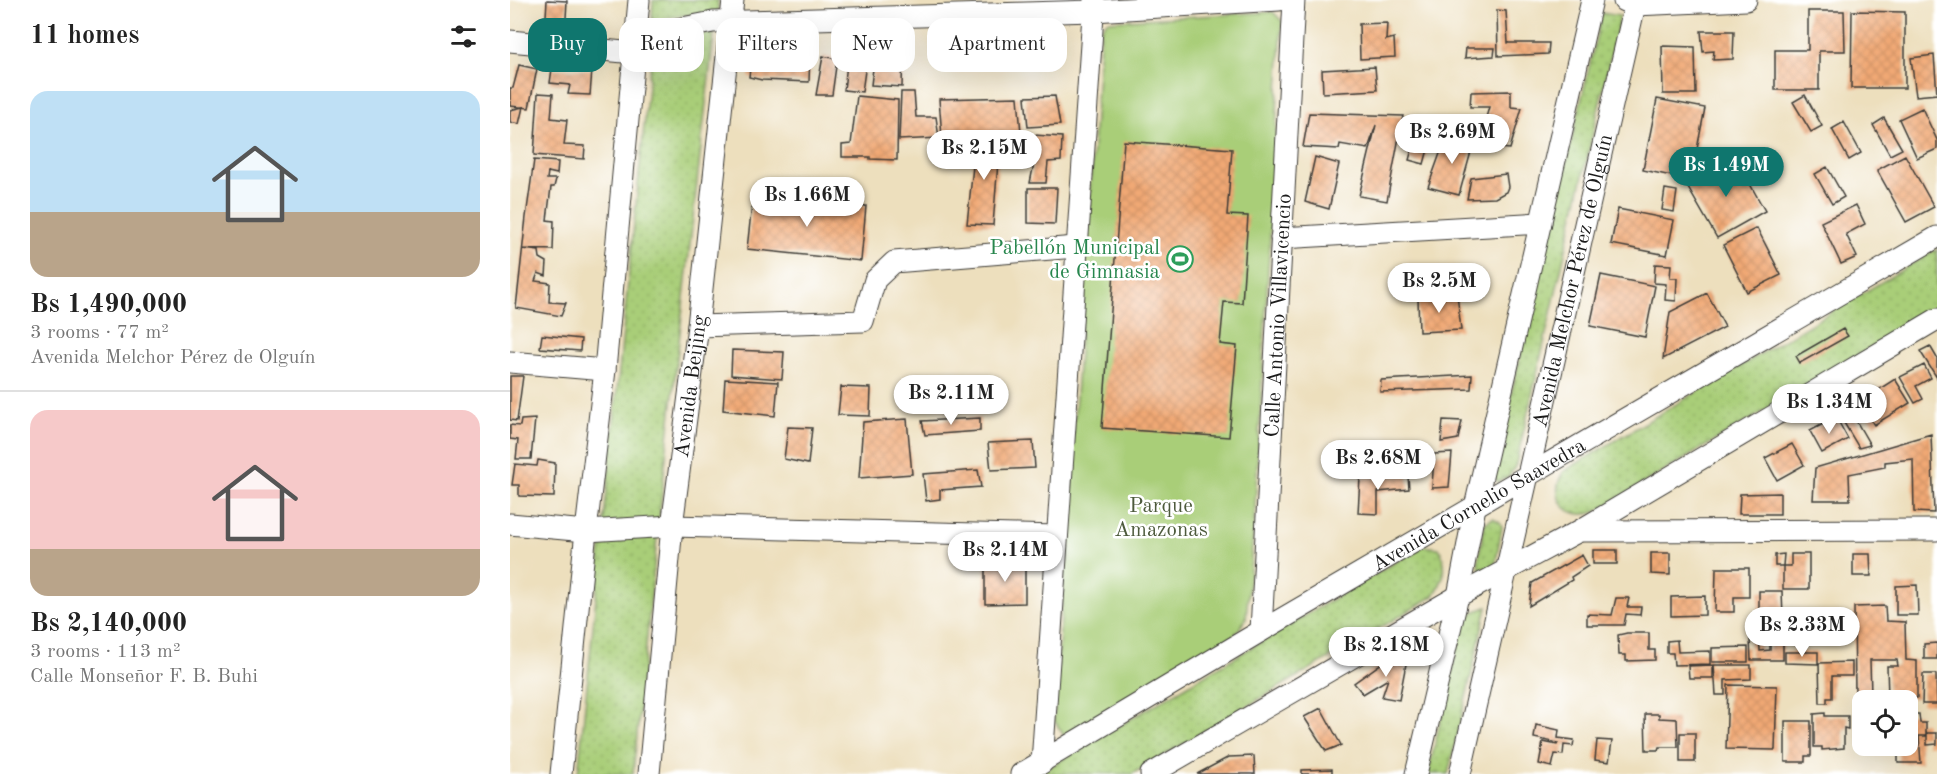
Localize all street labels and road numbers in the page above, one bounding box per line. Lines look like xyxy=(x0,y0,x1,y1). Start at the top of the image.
street label: Avenida Melchor Pérez de Olguín xyxy=(1530,132,1617,430)
street label: Calle Antonio Villavicencio xyxy=(1262,193,1296,438)
street label: Avenida Beijing xyxy=(672,313,711,459)
street label: Avenida Cornelio Saavedra xyxy=(1369,435,1590,576)

